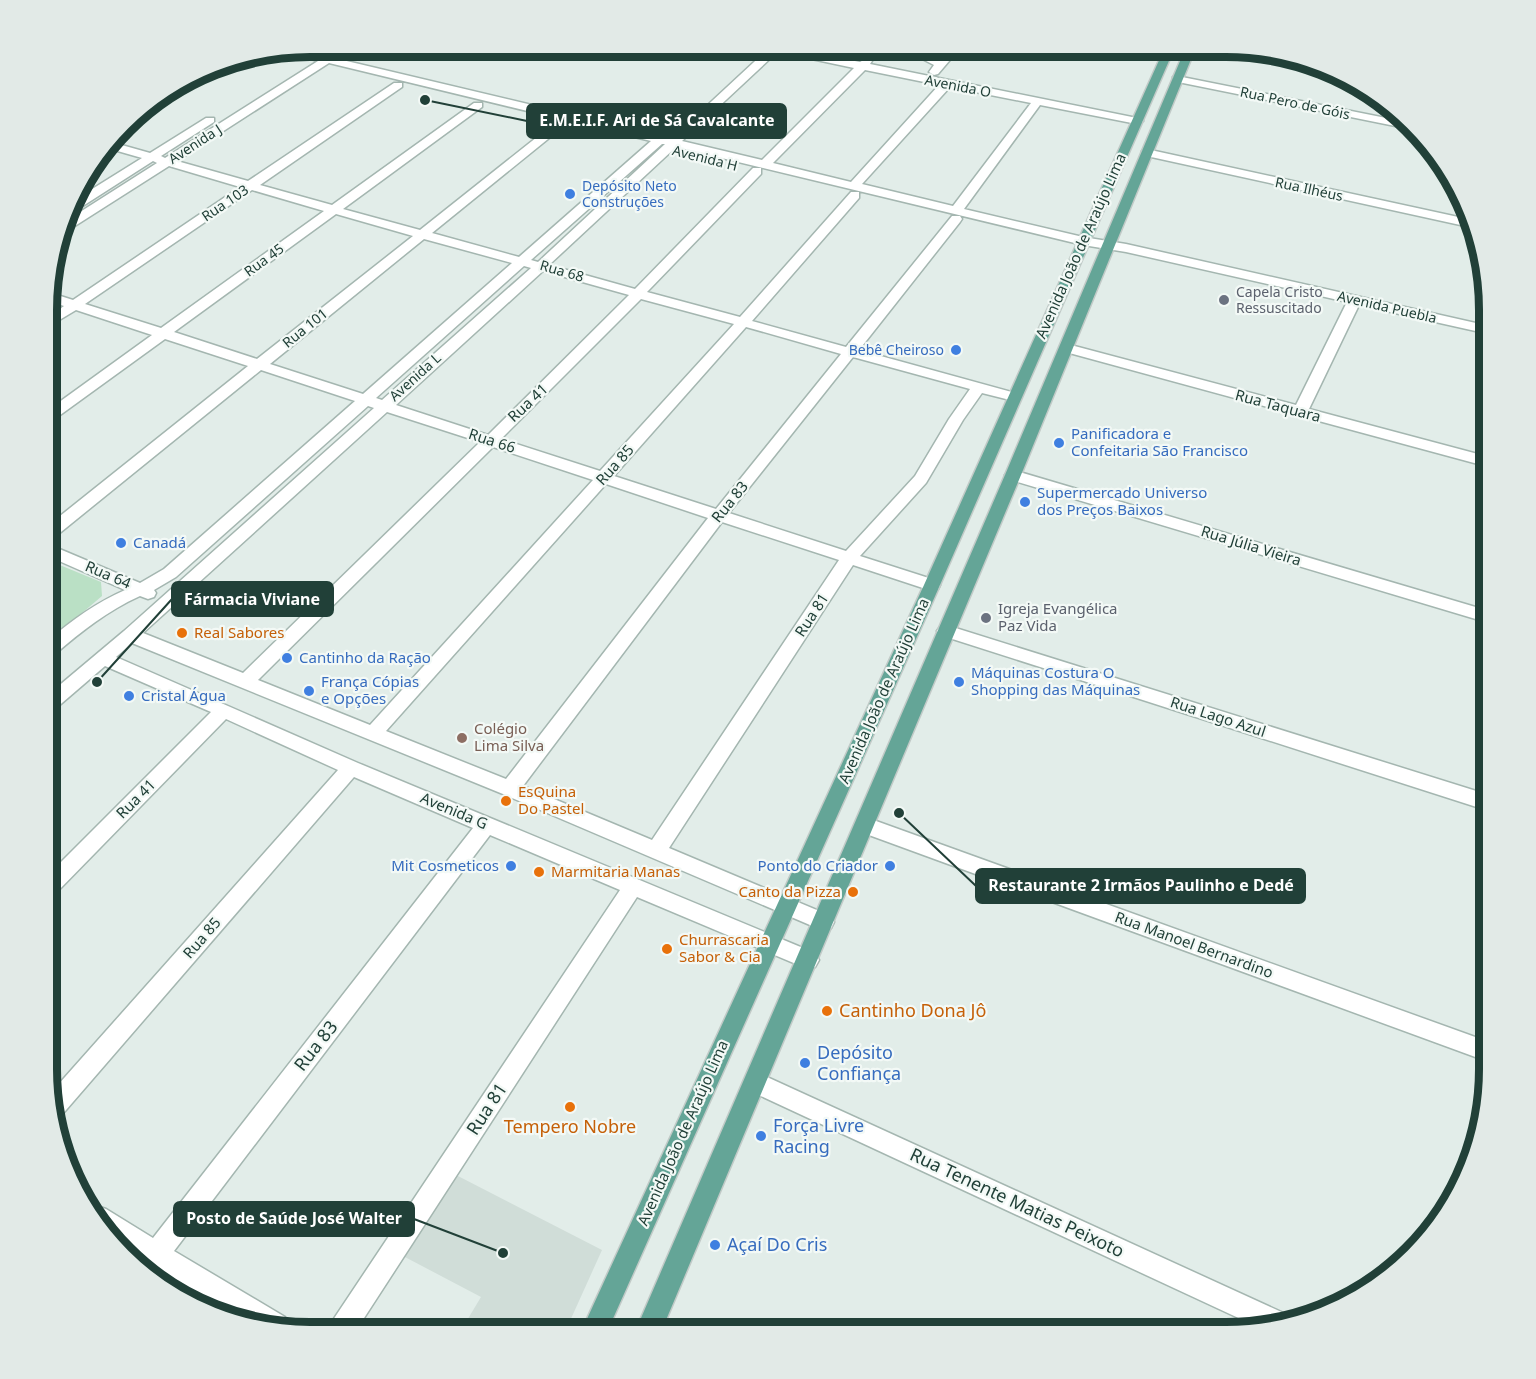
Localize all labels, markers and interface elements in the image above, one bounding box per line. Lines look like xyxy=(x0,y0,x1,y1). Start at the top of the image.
street label: Avenida O xyxy=(923,70,993,101)
street label: Rua Pero de Góis xyxy=(1238,82,1352,124)
callout: E.M.E.I.F. Ari de Sá Cavalcante xyxy=(527,104,786,138)
text: E.M.E.I.F. Ari de Sá Cavalcante xyxy=(539,109,775,131)
street label: Avenida J xyxy=(164,119,225,168)
street label: Avenida H xyxy=(670,140,740,175)
street label: Avenida João de Araújo Lima xyxy=(1030,150,1130,341)
street label: Rua Ilhéus xyxy=(1273,172,1345,205)
place label: Depósito Neto Construções xyxy=(582,176,677,211)
street label: Rua 103 xyxy=(197,180,252,225)
marker: Depósito Neto Construções xyxy=(563,187,577,201)
street label: Rua 45 xyxy=(240,239,287,280)
street label: Rua 68 xyxy=(538,255,586,286)
place label: Capela Cristo Ressuscitado xyxy=(1236,282,1323,317)
street label: Avenida Puebla xyxy=(1336,286,1439,327)
marker: Capela Cristo Ressuscitado xyxy=(1217,293,1231,307)
street label: Rua 101 xyxy=(278,304,331,352)
place label: Bebê Cheiroso xyxy=(849,340,944,359)
marker: Bebê Cheiroso xyxy=(949,343,963,357)
street label: Avenida L xyxy=(385,348,445,405)
street label: Rua 41 xyxy=(503,379,552,426)
street label: Rua Taquara xyxy=(1233,384,1323,426)
street label: Rua 66 xyxy=(466,423,518,457)
place label: Panificadora e Confeitaria São Francisco xyxy=(1071,423,1248,460)
marker: Panificadora e Confeitaria São Francisco xyxy=(1052,436,1066,450)
street label: Rua 85 xyxy=(591,440,638,489)
street label: Rua 83 xyxy=(706,476,752,526)
place label: Supermercado Universo dos Preços Baixos xyxy=(1037,482,1207,519)
marker: Supermercado Universo dos Preços Baixos xyxy=(1018,495,1032,509)
street label: Rua Júlia Vieira xyxy=(1199,520,1304,570)
place label: Canadá xyxy=(133,532,186,552)
marker: Canadá xyxy=(114,536,128,550)
street label: Rua 64 xyxy=(82,555,135,593)
callout: Fármacia Viviane xyxy=(172,582,333,616)
text: Fármacia Viviane xyxy=(184,588,320,610)
street label: Rua 81 xyxy=(790,589,833,640)
street label: Avenida João de Araújo Lima xyxy=(833,595,933,786)
place label: Igreja Evangélica Paz Vida xyxy=(998,598,1118,635)
marker: Igreja Evangélica Paz Vida xyxy=(979,611,993,625)
place label: Real Sabores xyxy=(194,622,284,642)
marker: Real Sabores xyxy=(175,626,189,640)
place label: Cantinho da Ração xyxy=(299,647,431,667)
marker: Cantinho da Ração xyxy=(280,651,294,665)
place label: Máquinas Costura O Shopping das Máquinas xyxy=(971,662,1140,699)
place label: França Cópias e Opções xyxy=(321,671,419,708)
marker: Máquinas Costura O Shopping das Máquinas xyxy=(952,675,966,689)
marker: França Cópias e Opções xyxy=(302,684,316,698)
place label: Cristal Água xyxy=(141,685,226,705)
marker: Cristal Água xyxy=(122,689,136,703)
street label: Rua Lago Azul xyxy=(1168,691,1269,741)
place label: Colégio Lima Silva xyxy=(474,718,544,755)
marker: Colégio Lima Silva xyxy=(455,731,469,745)
street label: Rua 41 xyxy=(111,774,159,822)
place label: EsQuina Do Pastel xyxy=(518,781,584,818)
street label: Avenida G xyxy=(418,787,491,833)
marker: EsQuina Do Pastel xyxy=(499,794,513,808)
place label: Mit Cosmeticos xyxy=(391,855,499,875)
place label: Ponto do Criador xyxy=(758,855,878,875)
marker: Mit Cosmeticos xyxy=(504,859,518,873)
marker: Ponto do Criador xyxy=(883,859,897,873)
place label: Marmitaria Manas xyxy=(551,861,680,881)
marker: Marmitaria Manas xyxy=(532,865,546,879)
callout: Restaurante 2 Irmãos Paulinho e Dedé xyxy=(976,869,1305,903)
text: Restaurante 2 Irmãos Paulinho e Dedé xyxy=(988,874,1294,896)
place label: Canto da Pizza xyxy=(738,881,841,901)
marker: Canto da Pizza xyxy=(846,885,860,899)
street label: Rua Manoel Bernardino xyxy=(1112,906,1276,982)
street label: Rua 85 xyxy=(178,913,225,962)
place label: Churrascaria Sabor & Cia xyxy=(679,929,769,966)
marker: Churrascaria Sabor & Cia xyxy=(660,942,674,956)
place label: Cantinho Dona Jô xyxy=(839,998,986,1022)
marker: Cantinho Dona Jô xyxy=(820,1004,834,1018)
street label: Rua 83 xyxy=(288,1015,342,1076)
street label: Avenida João de Araújo Lima xyxy=(632,1037,732,1228)
place label: Depósito Confiança xyxy=(817,1040,901,1085)
marker: Depósito Confiança xyxy=(798,1056,812,1070)
street label: Rua 81 xyxy=(460,1078,512,1139)
marker: Tempero Nobre xyxy=(563,1100,577,1114)
place label: Força Livre Racing xyxy=(773,1113,864,1158)
place label: Tempero Nobre xyxy=(504,1114,636,1138)
marker: Força Livre Racing xyxy=(754,1129,768,1143)
street label: Rua Tenente Matias Peixoto xyxy=(906,1142,1128,1262)
callout: Posto de Saúde José Walter xyxy=(174,1202,414,1236)
text: Posto de Saúde José Walter xyxy=(186,1207,402,1229)
place label: Açaí Do Cris xyxy=(727,1232,827,1256)
marker: Açaí Do Cris xyxy=(708,1238,722,1252)

